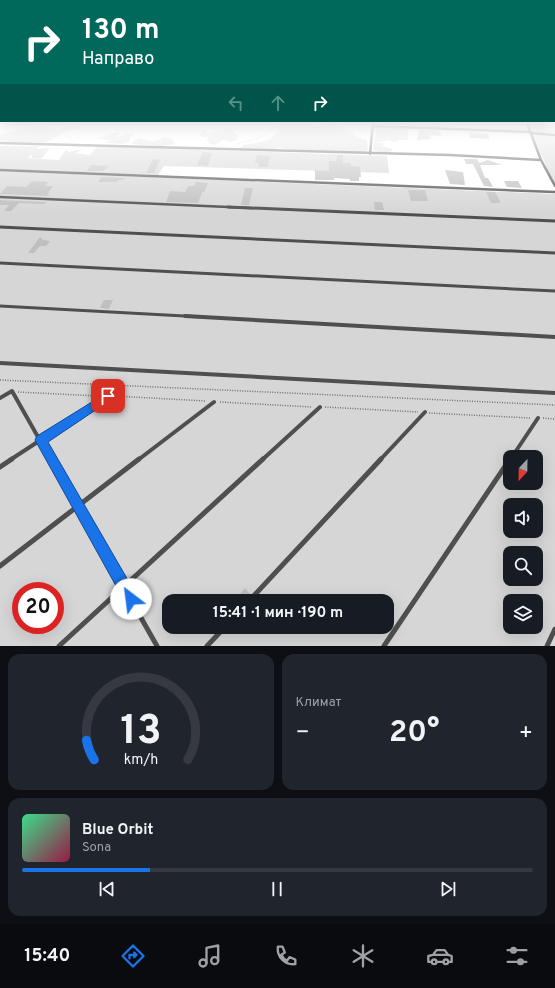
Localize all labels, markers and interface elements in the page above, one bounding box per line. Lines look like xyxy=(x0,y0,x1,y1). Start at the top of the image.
text: 130 m xyxy=(82,13,160,49)
icon: right xyxy=(16,16,68,68)
text: Направо xyxy=(82,48,154,71)
icon: left xyxy=(225,92,247,114)
icon: ahead xyxy=(267,92,289,114)
icon: right xyxy=(309,92,331,114)
pin xyxy=(91,379,125,413)
icon: arrive xyxy=(97,385,119,407)
north arrow xyxy=(503,450,543,490)
map controls xyxy=(503,450,543,634)
button: sound xyxy=(503,498,543,538)
button: search xyxy=(503,546,543,586)
position arrow xyxy=(110,578,152,620)
speed limit sign: 20 xyxy=(12,582,64,634)
button: layers xyxy=(503,594,543,634)
text: 15:41 · 1 мин · 190 m xyxy=(213,604,343,623)
text: Климат xyxy=(296,695,341,711)
text: 13 xyxy=(120,706,162,759)
text: 20° xyxy=(389,715,440,752)
text: − xyxy=(296,720,310,747)
text: + xyxy=(519,720,533,747)
text: km/h xyxy=(123,751,158,769)
text: Blue Orbit xyxy=(82,821,153,840)
text: Sona xyxy=(82,840,111,856)
icon: previous xyxy=(96,878,118,900)
icon: pause xyxy=(266,878,288,900)
icon: next xyxy=(437,878,459,900)
icon: directions xyxy=(119,942,147,970)
icon: music xyxy=(196,942,224,970)
icon: phone xyxy=(272,942,300,970)
icon: climate xyxy=(349,942,377,970)
icon: car xyxy=(426,942,454,970)
icon: filters xyxy=(503,942,531,970)
text: 15:40 xyxy=(24,945,70,968)

